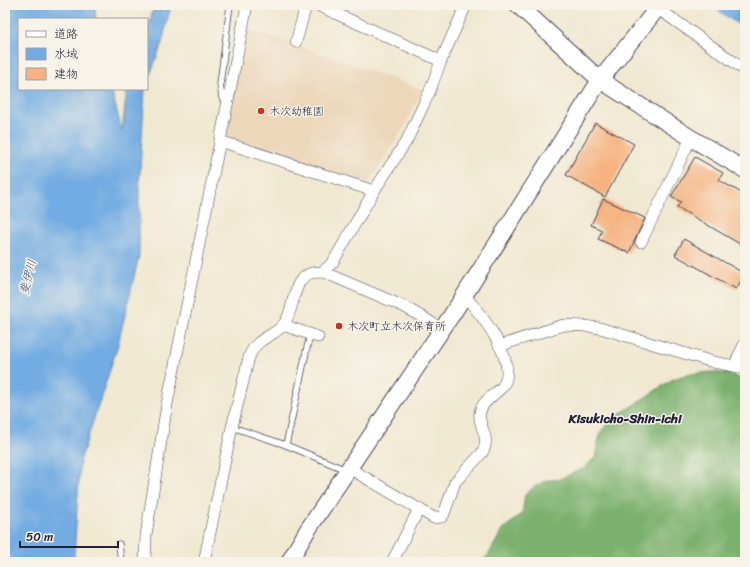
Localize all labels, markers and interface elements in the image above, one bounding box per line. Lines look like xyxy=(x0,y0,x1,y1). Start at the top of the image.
legend xyxy=(18,18,148,90)
text: 道路 xyxy=(54,23,78,45)
text: 水域 xyxy=(54,43,78,65)
text: 建物 xyxy=(54,63,78,85)
place label: 木次幼稚園 xyxy=(269,102,324,121)
marker: 木次幼稚園 xyxy=(256,106,266,116)
water label: 斐伊川 xyxy=(13,257,43,297)
place label: 木次町立木次保育所 xyxy=(347,317,446,336)
marker: 木次町立木次保育所 xyxy=(334,321,344,331)
district label: Kisukicho-Shin-ichi xyxy=(568,407,683,430)
scale bar xyxy=(20,523,118,549)
text: 50 m xyxy=(26,526,53,548)

